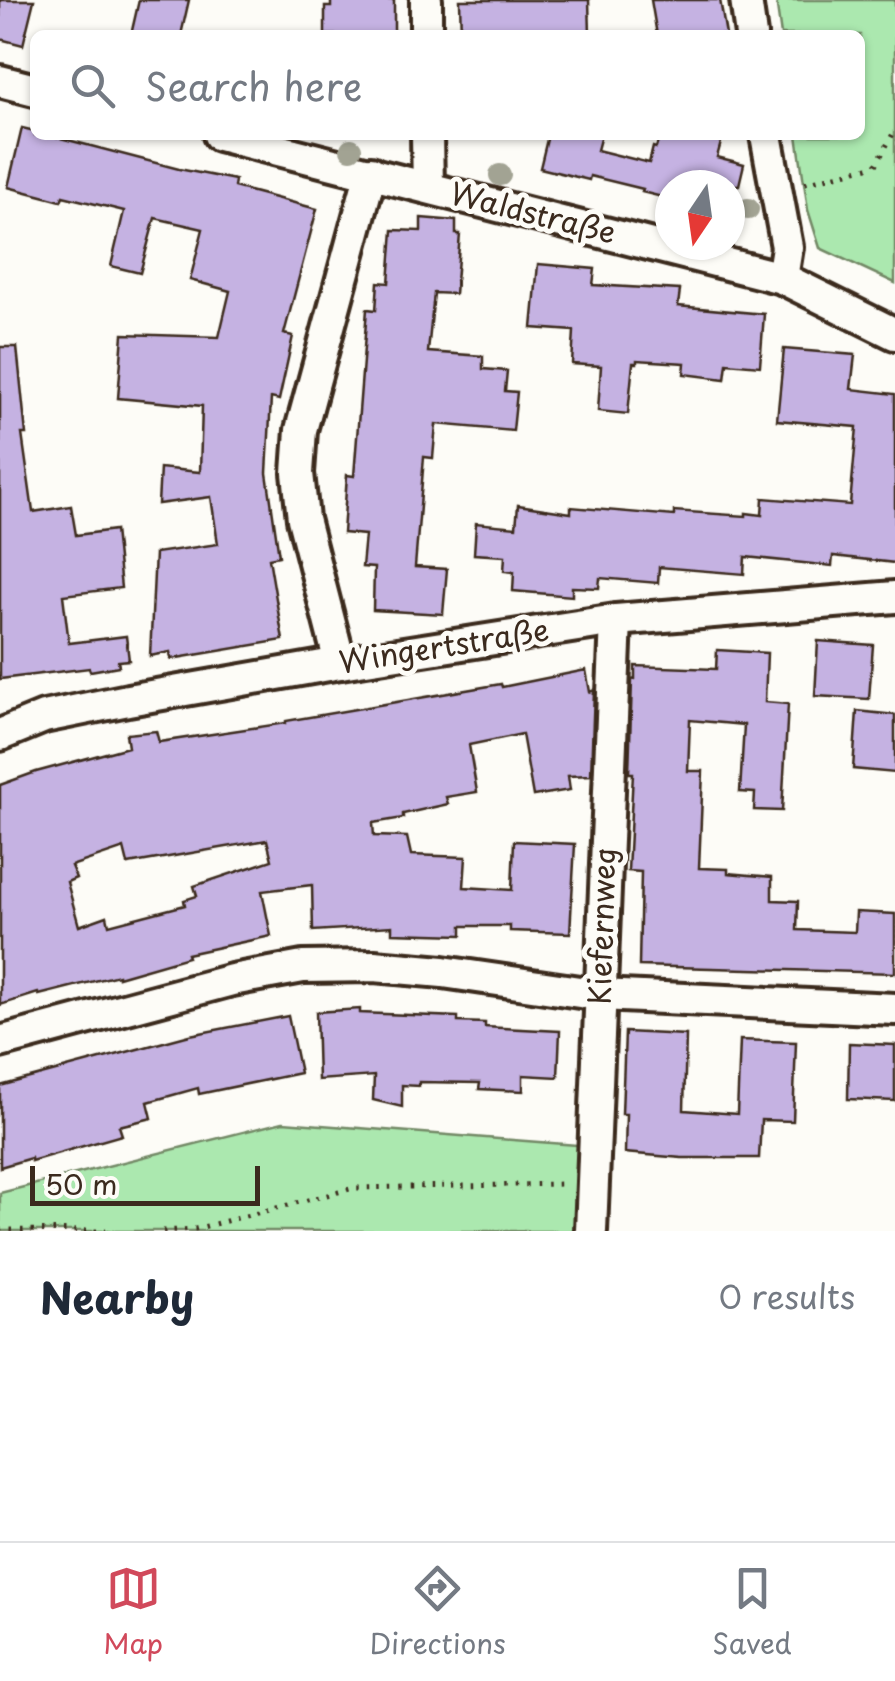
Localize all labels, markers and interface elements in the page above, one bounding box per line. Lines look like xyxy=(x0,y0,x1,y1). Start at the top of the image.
search box xyxy=(30,30,865,140)
text: Search here xyxy=(145,57,362,114)
icon: search xyxy=(65,58,120,113)
street label: Waldstraße xyxy=(446,169,621,254)
north arrow xyxy=(655,170,745,260)
street label: Wingertstraße xyxy=(336,606,552,683)
street label: Kiefernweg xyxy=(575,847,626,1005)
scale bar xyxy=(30,1161,260,1206)
text: 50 m xyxy=(45,1162,118,1205)
text: Nearby xyxy=(40,1265,194,1328)
text: 0 results xyxy=(719,1272,855,1320)
tab: Map xyxy=(103,1561,163,1664)
tab: Directions xyxy=(370,1561,506,1664)
tab: Saved xyxy=(712,1561,792,1664)

